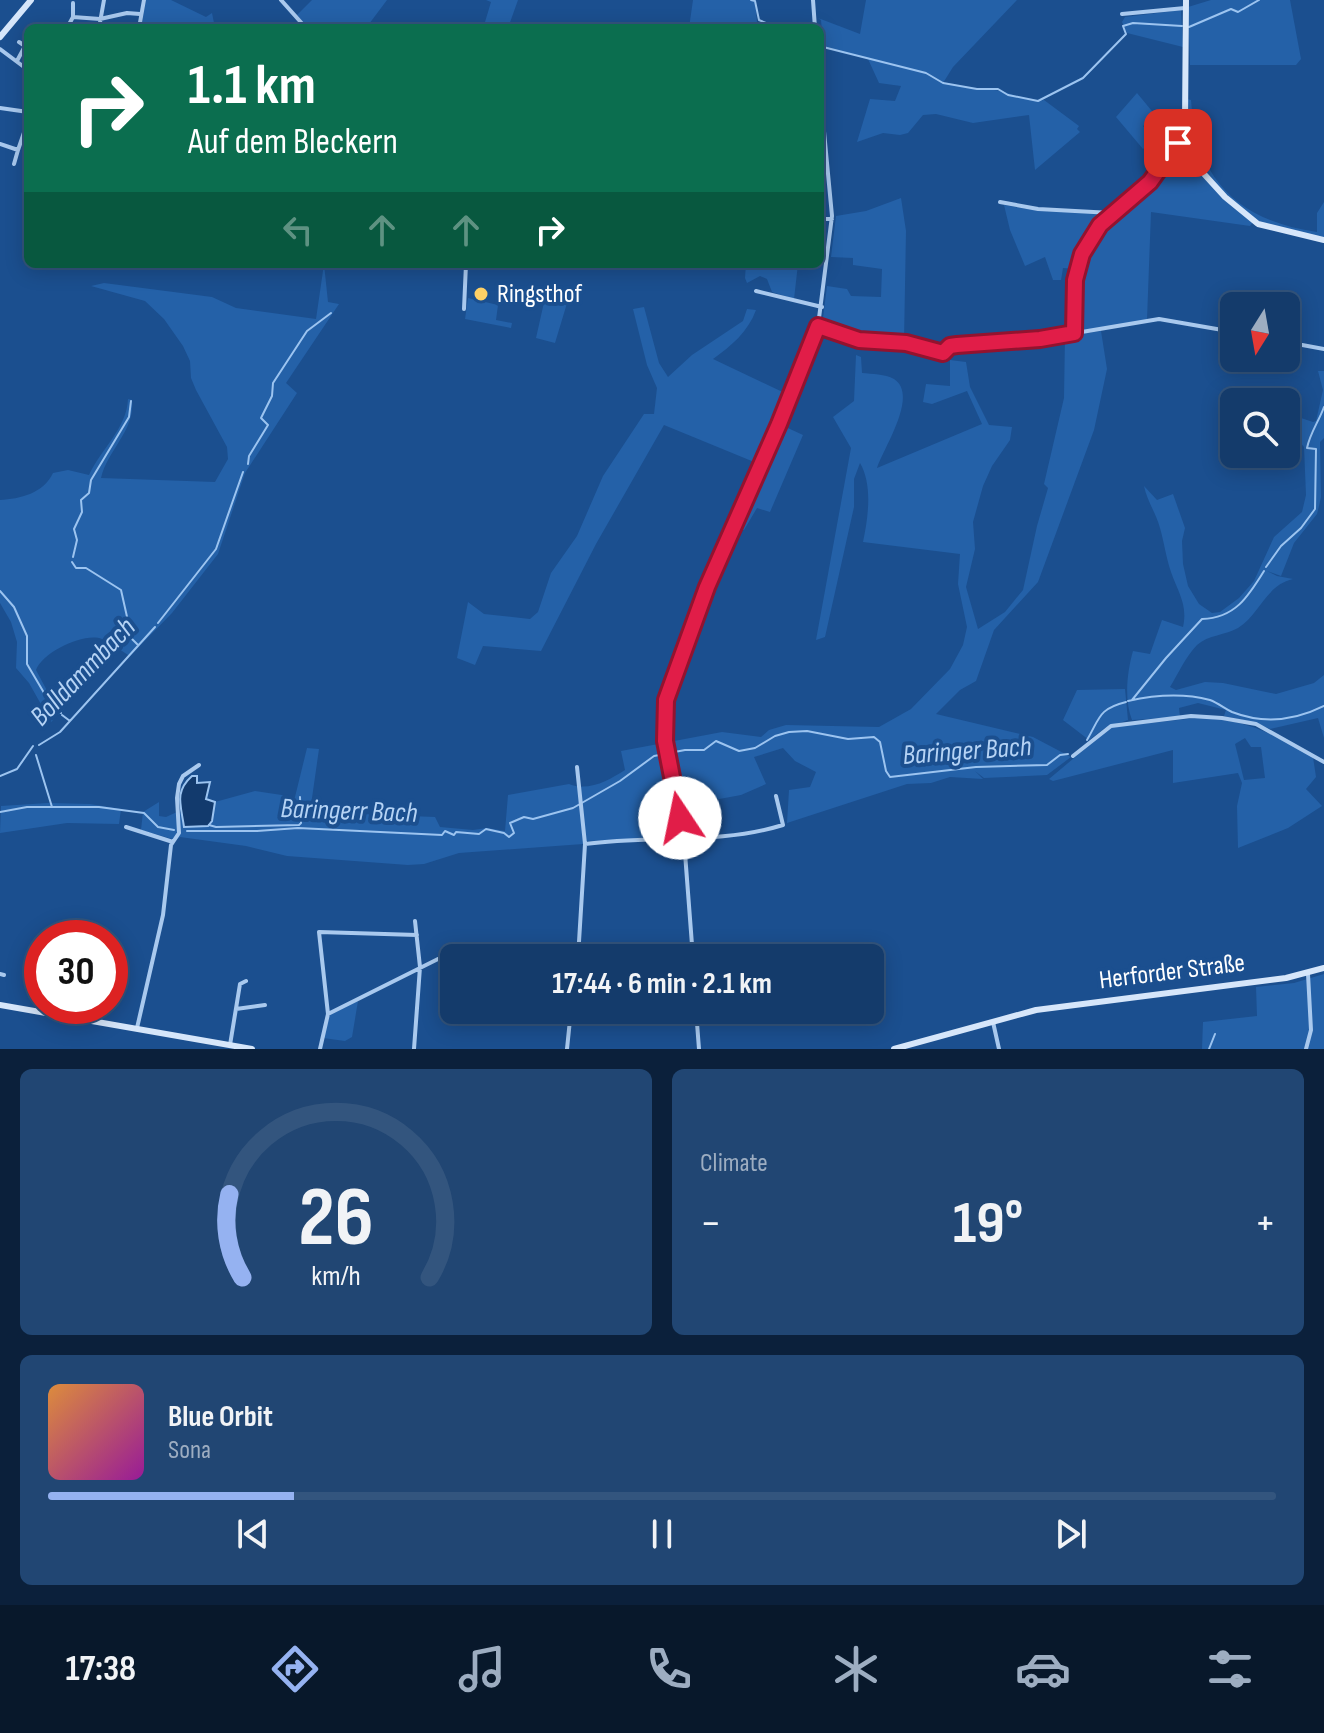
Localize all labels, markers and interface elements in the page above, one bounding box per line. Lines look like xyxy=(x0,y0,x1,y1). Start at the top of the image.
text: 1.1 km xyxy=(188,53,316,120)
icon: right xyxy=(56,56,160,160)
pin xyxy=(1144,109,1212,177)
text: Auf dem Bleckern xyxy=(188,121,398,164)
icon: arrive xyxy=(1156,121,1200,165)
icon: left xyxy=(276,208,320,252)
icon: ahead xyxy=(360,208,404,252)
icon: ahead xyxy=(444,208,488,252)
icon: right xyxy=(528,208,572,252)
place label: Ringsthof xyxy=(497,279,582,310)
marker: Ringsthof xyxy=(472,285,490,303)
north arrow xyxy=(1220,292,1300,372)
map controls xyxy=(1220,292,1300,468)
button: search xyxy=(1220,388,1300,468)
water label: Bolldammbach xyxy=(23,611,143,733)
water label: Baringer Bach xyxy=(901,730,1033,772)
position arrow xyxy=(638,776,722,860)
water label: Baringerr Bach xyxy=(280,792,418,830)
speed limit sign: 30 xyxy=(24,920,128,1024)
street label: Herforder Straße xyxy=(1097,948,1247,996)
text: 17:44 · 6 min · 2.1 km xyxy=(552,966,772,1002)
text: Climate xyxy=(700,1148,768,1179)
text: 26 xyxy=(298,1169,374,1269)
text: 19° xyxy=(953,1188,1023,1260)
text: − xyxy=(700,1197,722,1250)
text: + xyxy=(1254,1197,1276,1250)
text: km/h xyxy=(311,1259,361,1294)
text: Blue Orbit xyxy=(168,1399,273,1435)
text: Sona xyxy=(168,1435,211,1466)
icon: previous xyxy=(231,1512,275,1556)
icon: pause xyxy=(640,1512,684,1556)
icon: next xyxy=(1049,1512,1093,1556)
icon: directions xyxy=(267,1641,323,1697)
icon: music xyxy=(454,1641,510,1697)
icon: phone xyxy=(641,1641,697,1697)
icon: climate xyxy=(828,1641,884,1697)
icon: car xyxy=(1015,1641,1071,1697)
icon: filters xyxy=(1202,1641,1258,1697)
text: 17:38 xyxy=(66,1648,136,1691)

